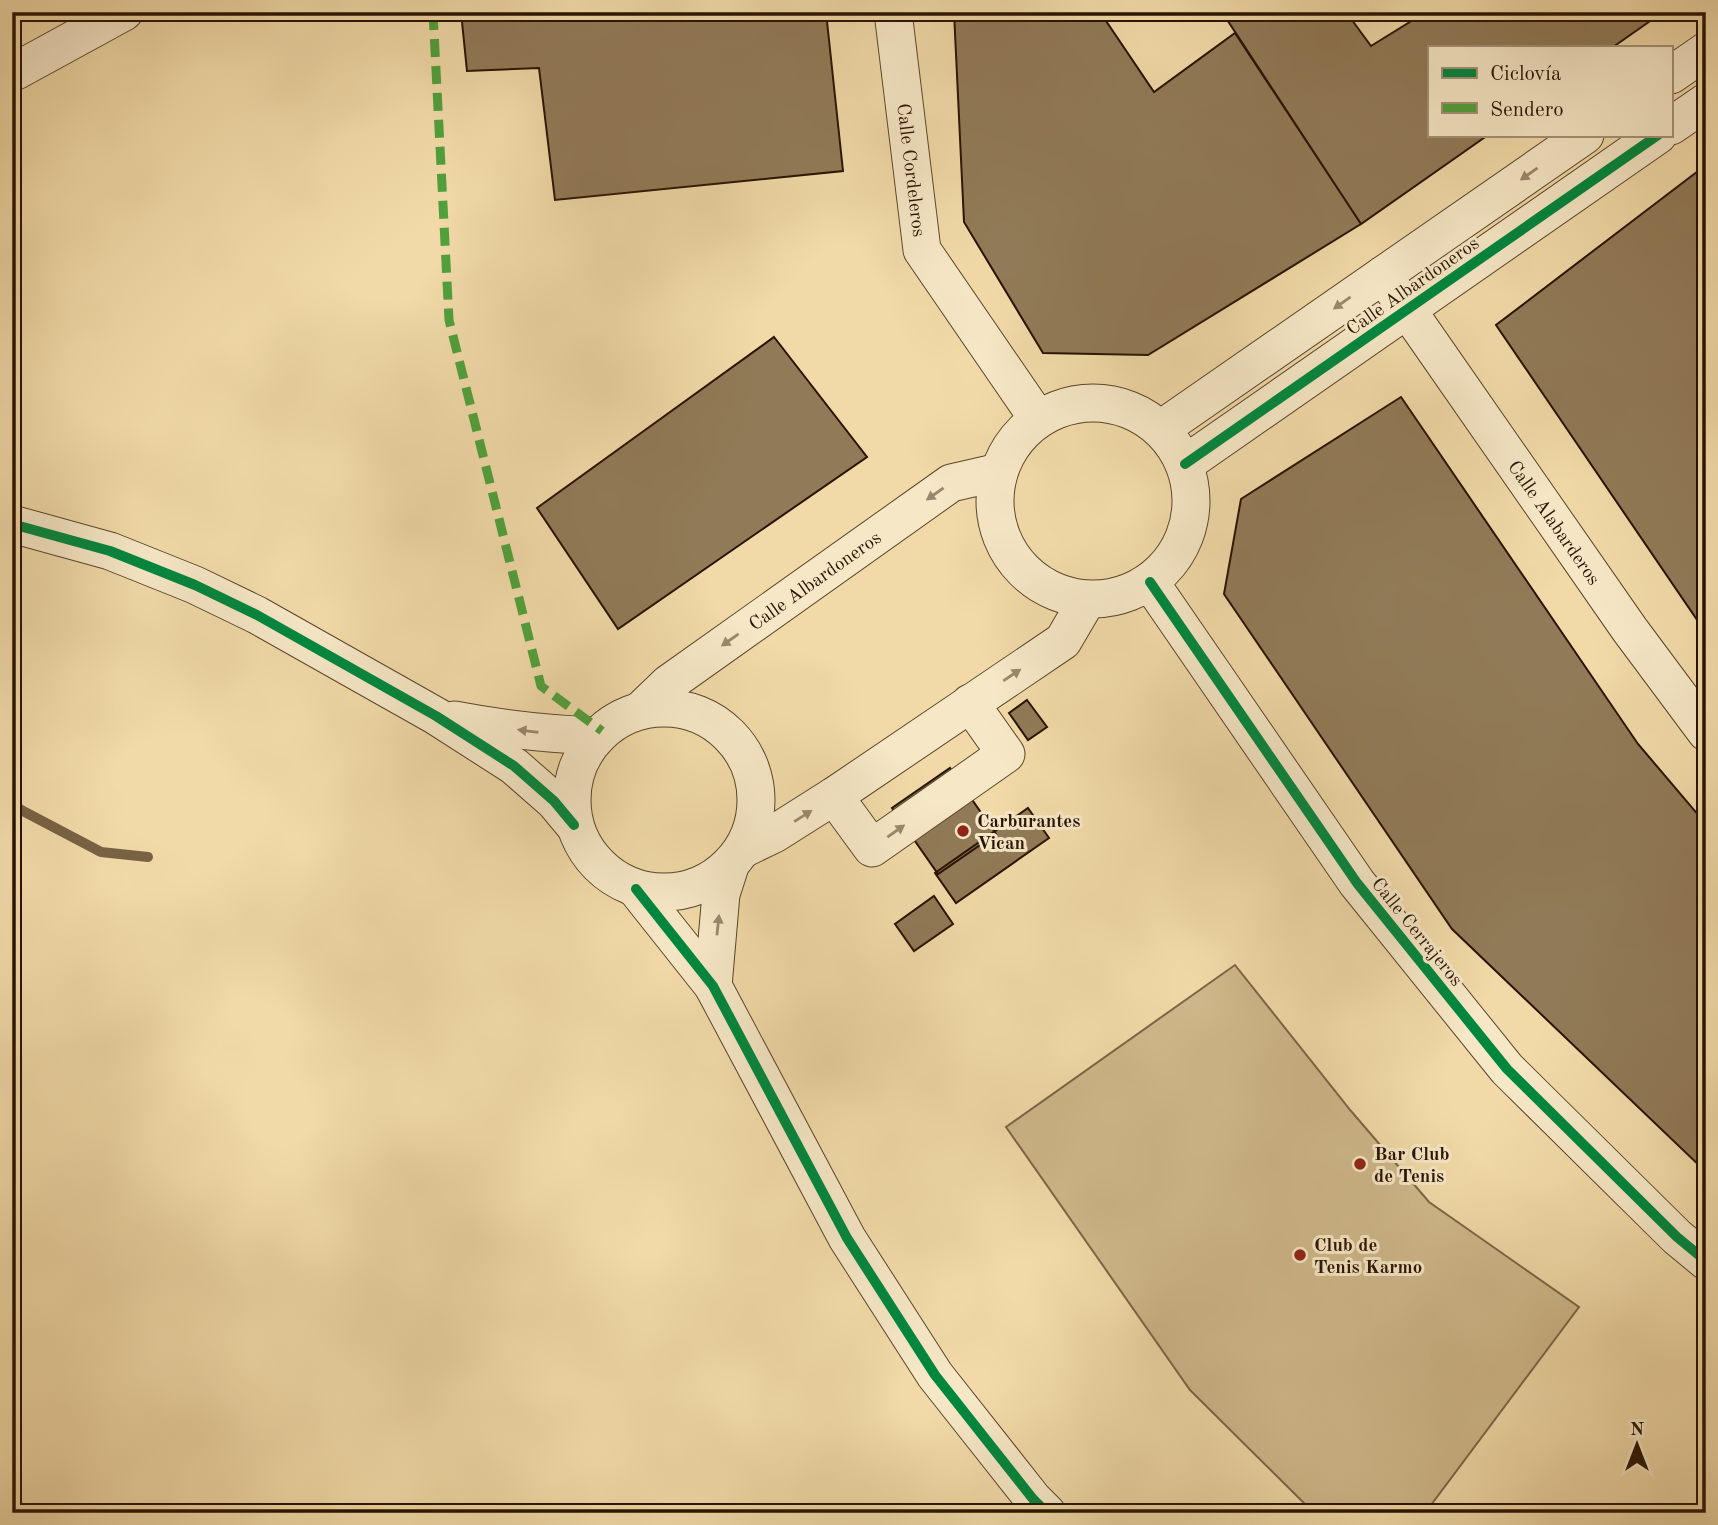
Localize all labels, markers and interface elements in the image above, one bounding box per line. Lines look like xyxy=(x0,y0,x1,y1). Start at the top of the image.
legend xyxy=(1428,46,1672,136)
text: Ciclovía xyxy=(1490,64,1561,85)
text: Sendero xyxy=(1490,100,1564,121)
street label: Calle Cordeleros xyxy=(892,102,927,238)
one-way arrow xyxy=(1520,167,1538,181)
street label: Calle Albardoneros xyxy=(1344,234,1483,340)
one-way arrow xyxy=(1333,296,1351,310)
street label: Calle Alabarderos xyxy=(1503,458,1603,589)
one-way arrow xyxy=(926,487,944,501)
street label: Calle Albardoneros xyxy=(746,529,885,635)
one-way arrow xyxy=(721,633,739,647)
one-way arrow xyxy=(1002,669,1021,682)
one-way arrow xyxy=(517,726,539,737)
one-way arrow xyxy=(793,810,812,823)
place label: Carburantes Vican xyxy=(977,813,1080,854)
marker: Carburantes Vican xyxy=(955,823,971,839)
one-way arrow xyxy=(887,824,905,838)
street label: Calle Cerrajeros xyxy=(1367,875,1465,990)
one-way arrow xyxy=(713,914,724,936)
place label: Bar Club de Tenis xyxy=(1374,1146,1450,1187)
marker: Bar Club de Tenis xyxy=(1352,1156,1368,1172)
place label: Club de Tenis Karmo xyxy=(1314,1237,1422,1278)
marker: Club de Tenis Karmo xyxy=(1292,1247,1308,1263)
north arrow xyxy=(1602,1410,1672,1480)
text: N xyxy=(1630,1421,1645,1440)

